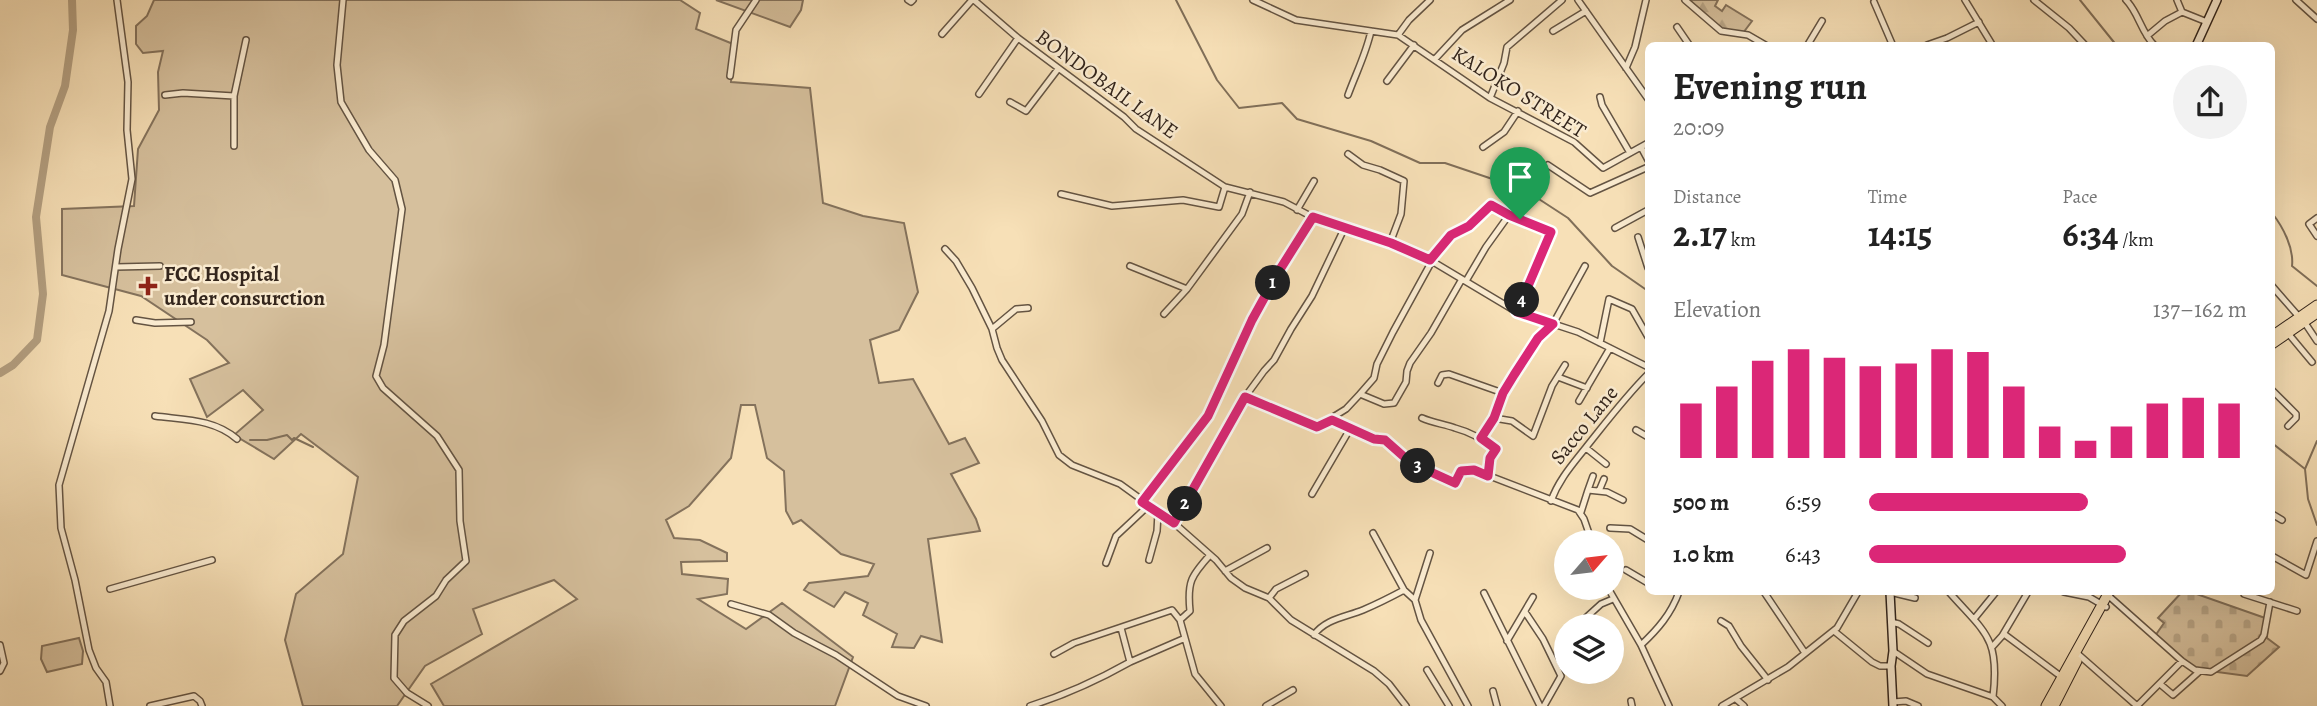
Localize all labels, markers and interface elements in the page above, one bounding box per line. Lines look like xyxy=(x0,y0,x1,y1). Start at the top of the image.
street label: BONDOBAIL LANE xyxy=(1030,23,1184,145)
street label: KALOKO STREET xyxy=(1446,39,1592,145)
text: Evening run xyxy=(1673,60,1867,112)
button: share xyxy=(2173,65,2247,139)
text: 20:09 xyxy=(1673,112,1724,143)
pin xyxy=(1490,147,1550,219)
icon: arrive xyxy=(1501,158,1539,196)
text: Distance xyxy=(1673,184,1741,210)
text: Time xyxy=(1868,184,1907,210)
text: Pace xyxy=(2062,184,2098,210)
text: 2.17 xyxy=(1673,210,1727,258)
text: 14:15 xyxy=(1868,210,1932,258)
text: 6:34 xyxy=(2062,210,2119,258)
text: km xyxy=(1727,227,1756,253)
text: /km xyxy=(2119,227,2154,253)
place label: FCC Hospital under consurction xyxy=(164,260,325,312)
pin: 1 xyxy=(1256,266,1290,300)
text: 1 xyxy=(1269,269,1276,295)
marker: FCC Hospital under consurction xyxy=(138,276,158,296)
pin: 4 xyxy=(1504,282,1540,318)
text: 4 xyxy=(1517,286,1526,312)
text: Elevation xyxy=(1673,294,1761,325)
text: 137–162 m xyxy=(2153,294,2247,325)
street label: Sacco Lane xyxy=(1544,380,1624,470)
pin: 3 xyxy=(1400,448,1436,484)
text: 3 xyxy=(1413,452,1422,478)
pin: 2 xyxy=(1168,486,1202,522)
text: 500 m xyxy=(1673,487,1729,518)
text: 6:59 xyxy=(1785,487,1821,518)
text: 2 xyxy=(1180,490,1189,516)
north arrow xyxy=(1554,530,1624,600)
map controls xyxy=(1554,530,1624,684)
text: 1.0 km xyxy=(1673,539,1734,570)
text: 6:43 xyxy=(1785,539,1821,570)
button: layers xyxy=(1554,614,1624,684)

